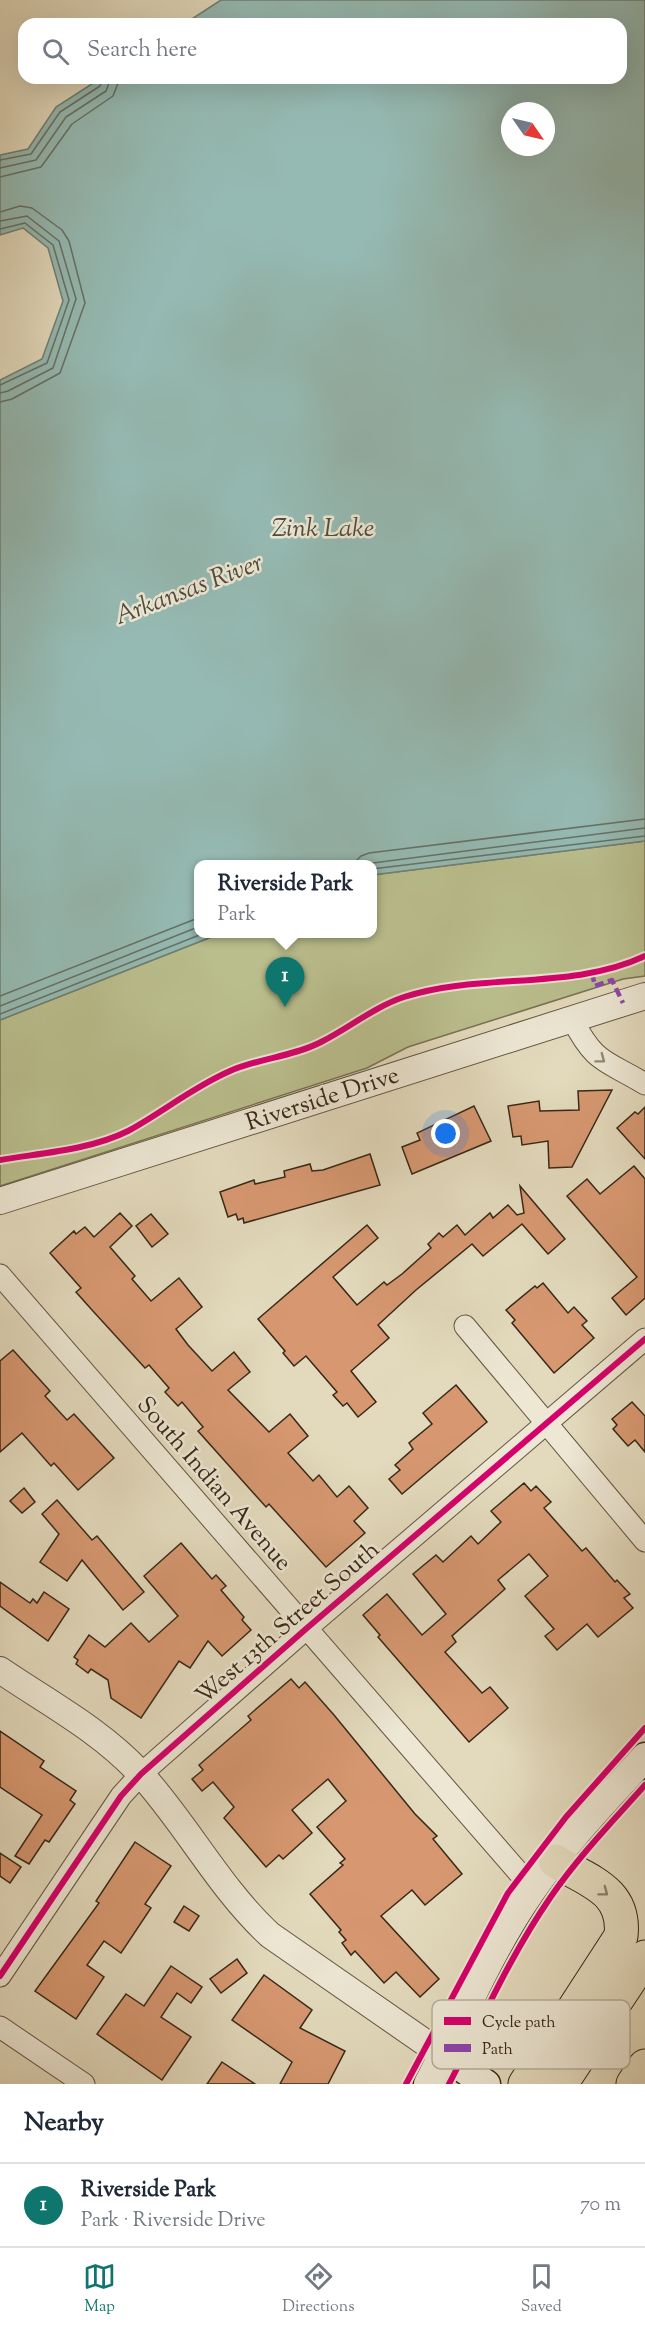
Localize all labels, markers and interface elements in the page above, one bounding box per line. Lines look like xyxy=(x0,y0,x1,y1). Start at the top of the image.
search box xyxy=(18,18,627,84)
icon: search xyxy=(39,35,72,68)
text: Search here xyxy=(87,35,197,67)
north arrow xyxy=(501,102,555,156)
water label: Zink Lake xyxy=(272,511,374,548)
water label: Arkansas River xyxy=(109,545,269,636)
popup xyxy=(194,860,377,938)
text: Riverside Park xyxy=(218,869,353,901)
text: Park xyxy=(218,901,256,930)
pin: 1 xyxy=(266,958,304,1007)
one-way arrow xyxy=(594,1052,605,1063)
street label: Riverside Drive xyxy=(242,1059,404,1141)
your location xyxy=(431,1119,460,1148)
street label: South Indian Avenue xyxy=(128,1390,299,1579)
street label: West 13th Street South xyxy=(189,1534,388,1713)
one-way arrow xyxy=(598,1885,609,1896)
legend xyxy=(432,2000,630,2069)
text: Cycle path xyxy=(482,2012,556,2035)
text: Path xyxy=(482,2039,513,2062)
text: Nearby xyxy=(24,2105,104,2142)
text: Riverside Park xyxy=(81,2175,216,2207)
text: 1 xyxy=(40,2191,47,2220)
text: 70 m xyxy=(580,2191,621,2220)
text: Park · Riverside Drive xyxy=(81,2207,266,2236)
tab: Map xyxy=(83,2260,116,2319)
tab: Directions xyxy=(282,2260,355,2319)
tab: Saved xyxy=(521,2260,562,2319)

